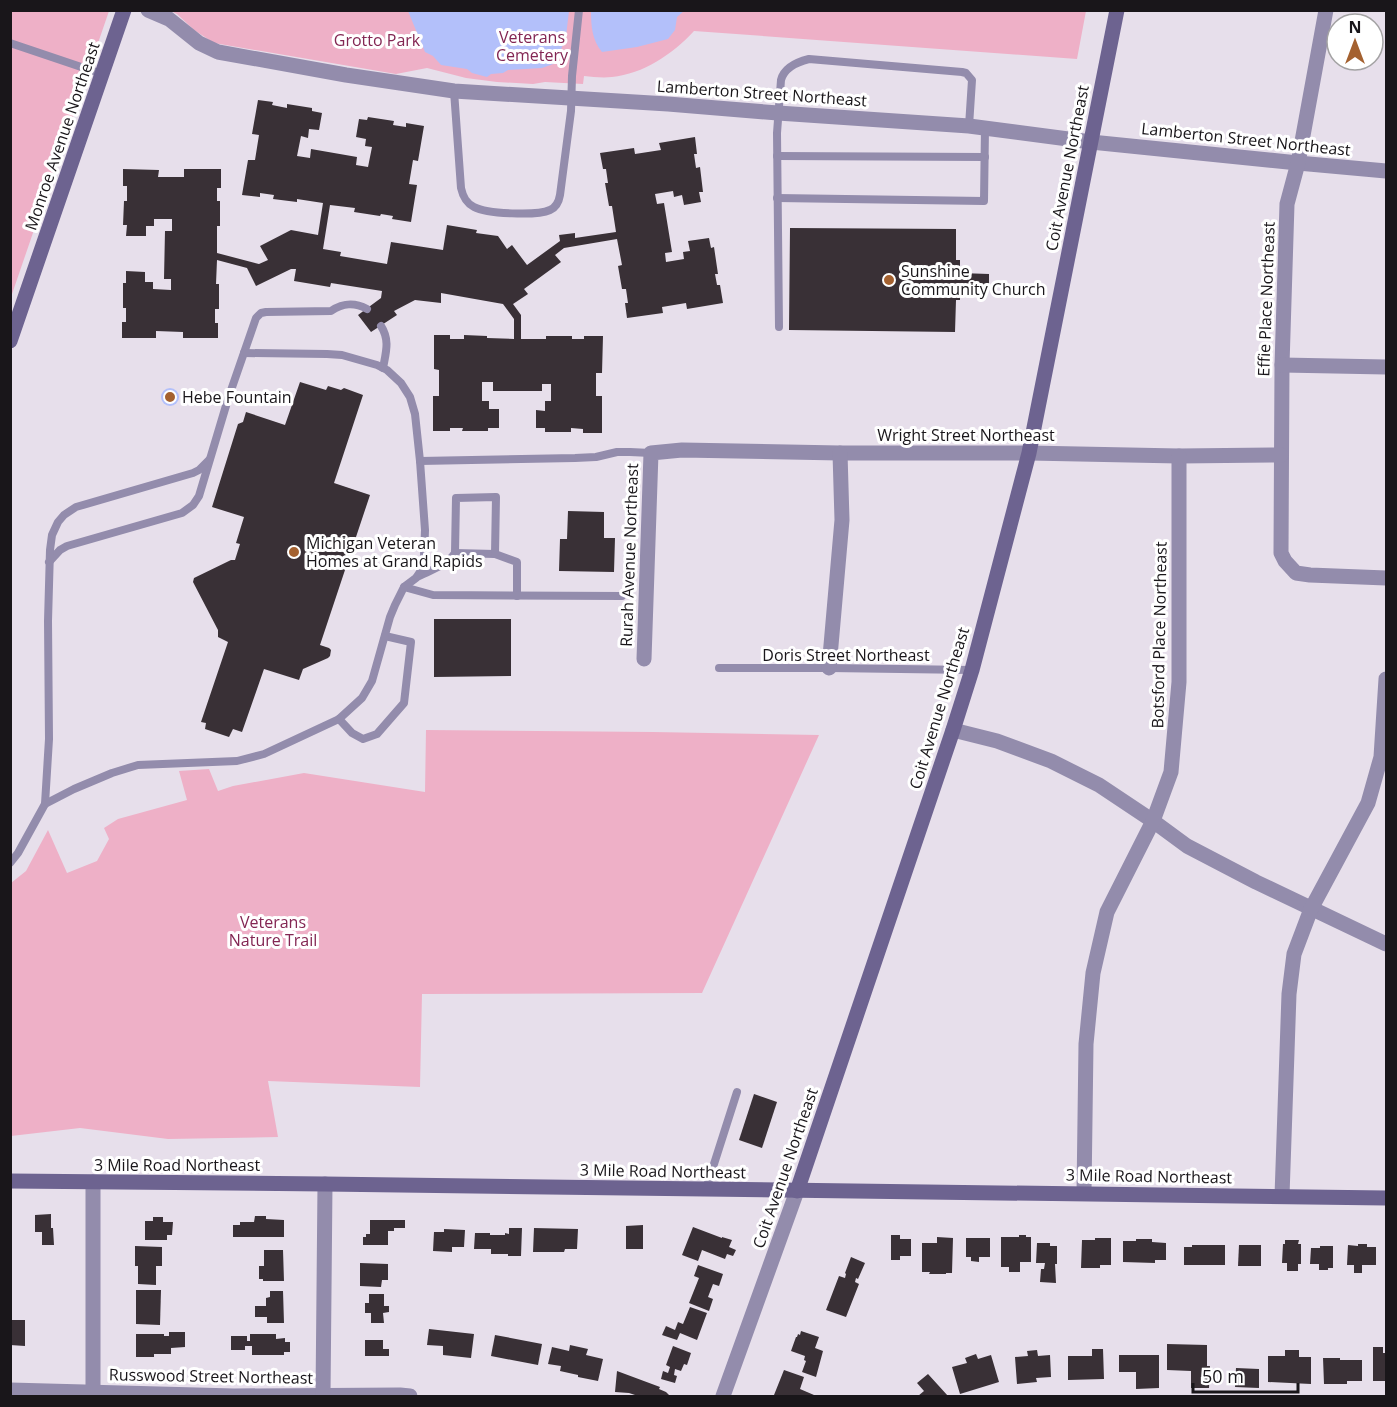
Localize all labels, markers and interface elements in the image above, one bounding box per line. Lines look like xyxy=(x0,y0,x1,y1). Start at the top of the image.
north arrow xyxy=(1325,12,1385,72)
text: N xyxy=(1348,16,1362,38)
park label: Veterans Cemetery xyxy=(496,26,569,66)
park label: Grotto Park xyxy=(334,29,421,51)
street label: Monroe Avenue Northeast xyxy=(19,39,105,233)
street label: Lamberton Street Northeast xyxy=(656,75,868,111)
street label: Coit Avenue Northeast xyxy=(1040,83,1094,253)
street label: Lamberton Street Northeast xyxy=(1140,117,1352,161)
street label: Effie Place Northeast xyxy=(1252,221,1280,377)
place label: Sunshine Community Church xyxy=(901,260,1046,300)
marker: Sunshine Community Church xyxy=(882,273,896,287)
place label: Hebe Fountain xyxy=(182,386,292,408)
marker: Hebe Fountain xyxy=(163,390,177,404)
street label: Wright Street Northeast xyxy=(877,424,1055,446)
street label: Rurah Avenue Northeast xyxy=(615,462,643,647)
place label: Michigan Veteran Homes at Grand Rapids xyxy=(306,532,483,572)
street label: Botsford Place Northeast xyxy=(1146,541,1172,729)
marker: Michigan Veteran Homes at Grand Rapids xyxy=(287,545,301,559)
street label: Coit Avenue Northeast xyxy=(904,624,974,792)
street label: Doris Street Northeast xyxy=(762,644,930,666)
park label: Veterans Nature Trail xyxy=(229,911,317,951)
street label: Coit Avenue Northeast xyxy=(747,1085,823,1251)
street label: 3 Mile Road Northeast xyxy=(94,1154,260,1176)
street label: 3 Mile Road Northeast xyxy=(580,1159,747,1183)
street label: 3 Mile Road Northeast xyxy=(1066,1164,1233,1188)
scale bar xyxy=(1193,1356,1298,1394)
street label: Russwood Street Northeast xyxy=(109,1363,314,1389)
text: 50 m xyxy=(1202,1364,1244,1388)

